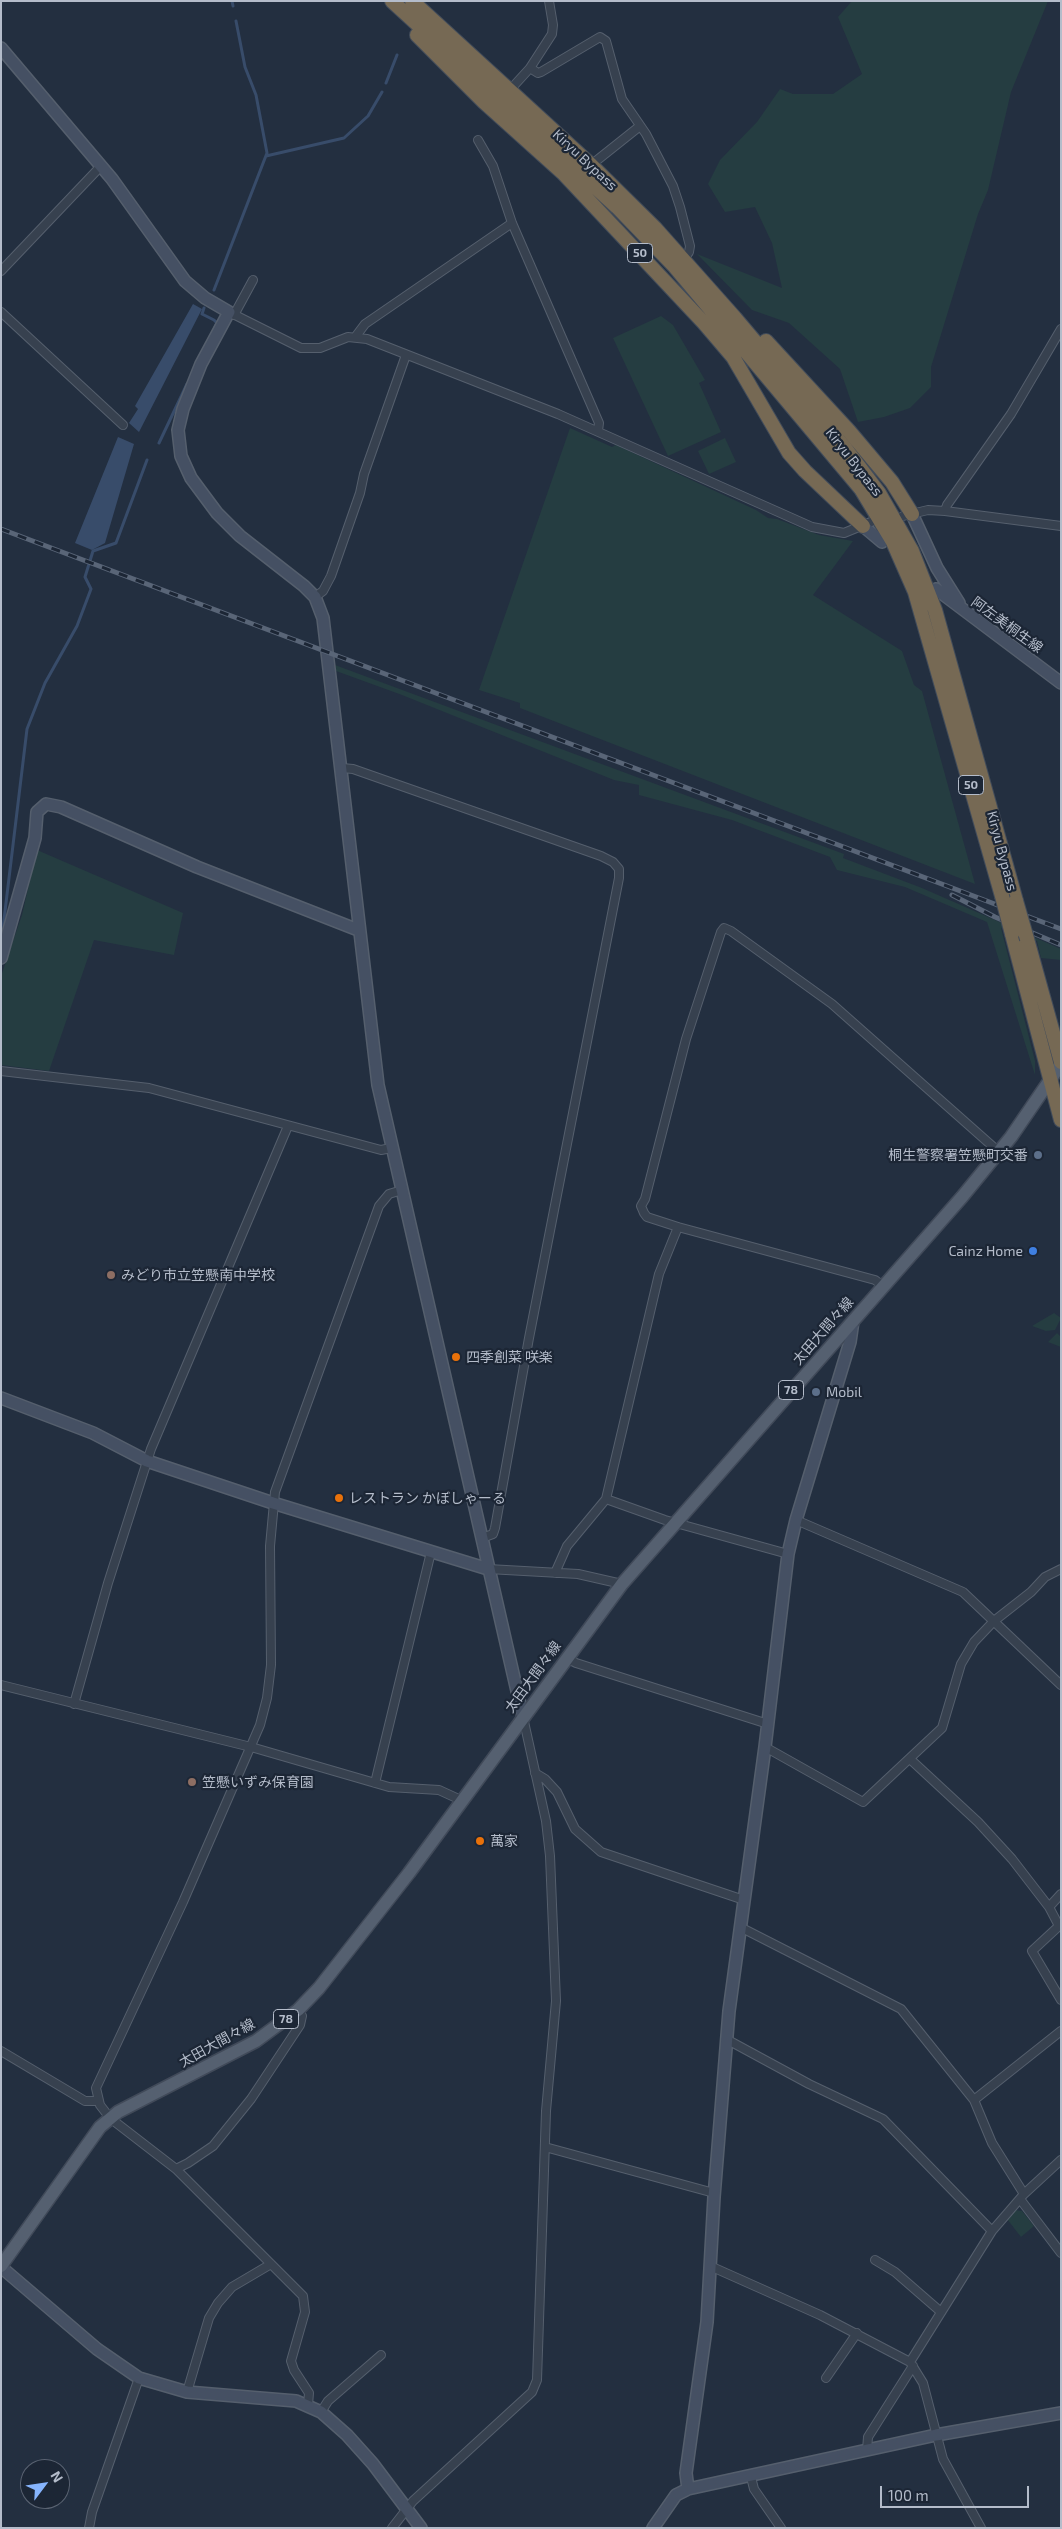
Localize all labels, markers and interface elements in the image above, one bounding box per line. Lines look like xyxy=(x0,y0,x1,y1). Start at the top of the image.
street label: Kiryu Bypass xyxy=(549,126,621,194)
road number: 50 xyxy=(628,244,652,262)
street label: Kiryu Bypass xyxy=(822,425,886,499)
street label: 阿左美桐生線 xyxy=(968,594,1046,656)
road number: 50 xyxy=(958,776,984,794)
street label: Kiryu Bypass xyxy=(983,809,1021,893)
place label: 桐生警察署笠懸町交番 xyxy=(888,1147,1028,1163)
marker: 桐生警察署笠懸町交番 xyxy=(1032,1149,1044,1161)
place label: Cainz Home xyxy=(948,1243,1023,1259)
marker: Cainz Home xyxy=(1027,1245,1039,1257)
place label: みどり市立笠懸南中学校 xyxy=(121,1267,275,1283)
marker: みどり市立笠懸南中学校 xyxy=(105,1269,117,1281)
street label: 太田大間々線 xyxy=(789,1294,857,1368)
place label: 四季創菜 咲楽 xyxy=(466,1349,553,1365)
marker: 四季創菜 咲楽 xyxy=(450,1351,462,1363)
road number: 78 xyxy=(778,1380,804,1400)
place label: Mobil xyxy=(826,1384,862,1400)
marker: Mobil xyxy=(810,1386,822,1398)
place label: レストラン かぼしゃーる xyxy=(349,1490,506,1506)
marker: レストラン かぼしゃーる xyxy=(333,1492,345,1504)
street label: 太田大間々線 xyxy=(502,1638,564,1716)
place label: 笠懸いずみ保育園 xyxy=(202,1774,314,1790)
marker: 笠懸いずみ保育園 xyxy=(186,1776,198,1788)
place label: 萬家 xyxy=(490,1833,518,1849)
marker: 萬家 xyxy=(474,1835,486,1847)
road number: 78 xyxy=(274,2010,298,2028)
street label: 太田大間々線 xyxy=(176,2015,258,2071)
north arrow xyxy=(20,2459,70,2509)
text: N xyxy=(48,2468,67,2485)
scale bar xyxy=(882,2476,1031,2508)
text: 100 m xyxy=(888,2486,929,2504)

